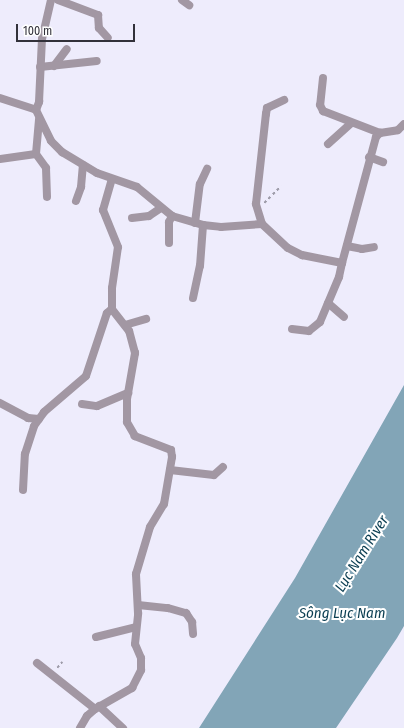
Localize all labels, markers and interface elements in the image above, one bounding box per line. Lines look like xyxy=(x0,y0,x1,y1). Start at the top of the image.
scale bar xyxy=(18,16,137,42)
text: 100 m xyxy=(23,24,52,38)
water label: Lục Nam River xyxy=(331,512,393,596)
water label: Sông Lục Nam xyxy=(299,605,385,623)

